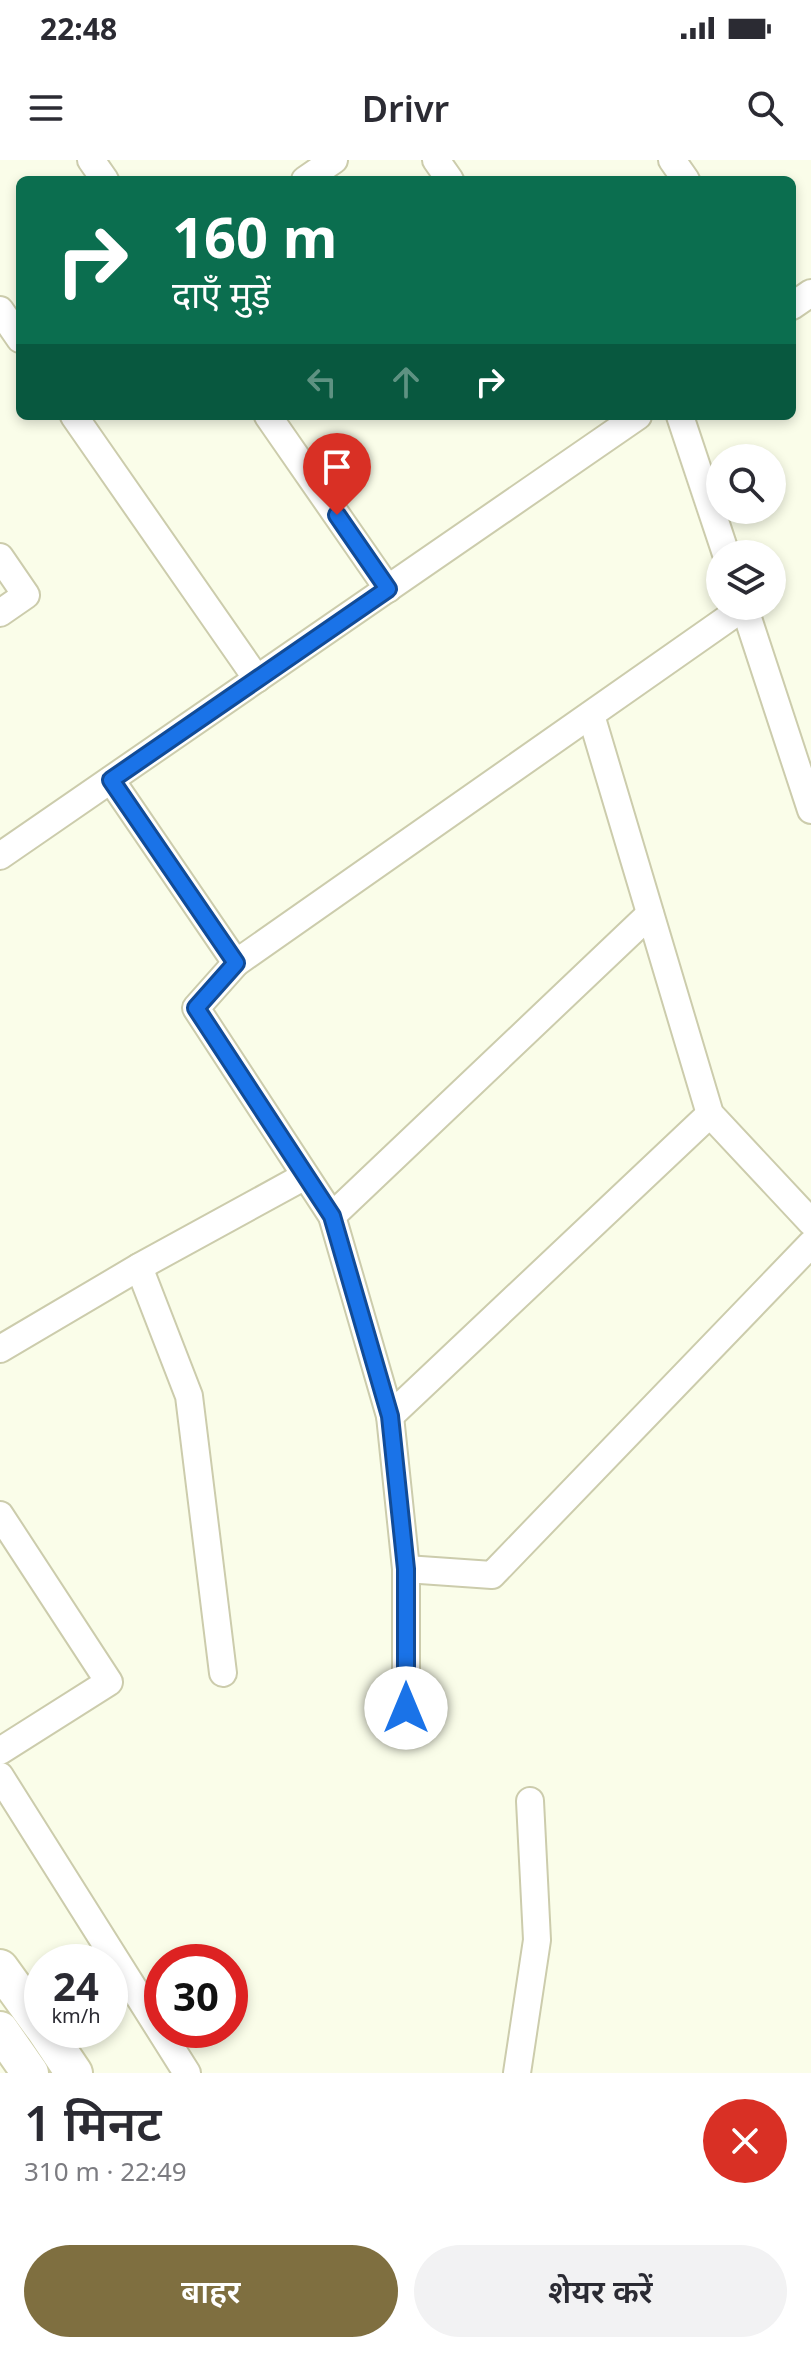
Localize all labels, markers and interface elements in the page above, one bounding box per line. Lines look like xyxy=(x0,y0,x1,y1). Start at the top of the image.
text: 22:48 xyxy=(40,8,117,49)
text: Drivr xyxy=(362,84,449,133)
icon: menu xyxy=(24,86,68,130)
icon: search xyxy=(743,86,787,130)
text: 160 m xyxy=(172,198,337,274)
icon: right xyxy=(40,208,144,312)
text: दाएँ मुड़ें xyxy=(172,270,271,319)
icon: left xyxy=(300,360,344,404)
icon: ahead xyxy=(384,360,428,404)
icon: right xyxy=(468,360,512,404)
pin xyxy=(303,433,371,515)
map controls xyxy=(706,444,786,620)
button: search xyxy=(706,444,786,524)
icon: arrive xyxy=(315,445,359,489)
button: layers xyxy=(706,540,786,620)
position arrow xyxy=(364,1666,448,1750)
speed limit sign: 30 xyxy=(144,1944,248,2048)
text: 24 xyxy=(53,1958,99,2013)
text: km/h xyxy=(51,2002,101,2029)
text: 1 मिनट xyxy=(24,2090,161,2155)
button: close xyxy=(703,2099,787,2183)
text: 310 m · 22:49 xyxy=(24,2153,187,2189)
button: बाहर xyxy=(24,2245,398,2337)
button: शेयर करें xyxy=(414,2245,787,2337)

